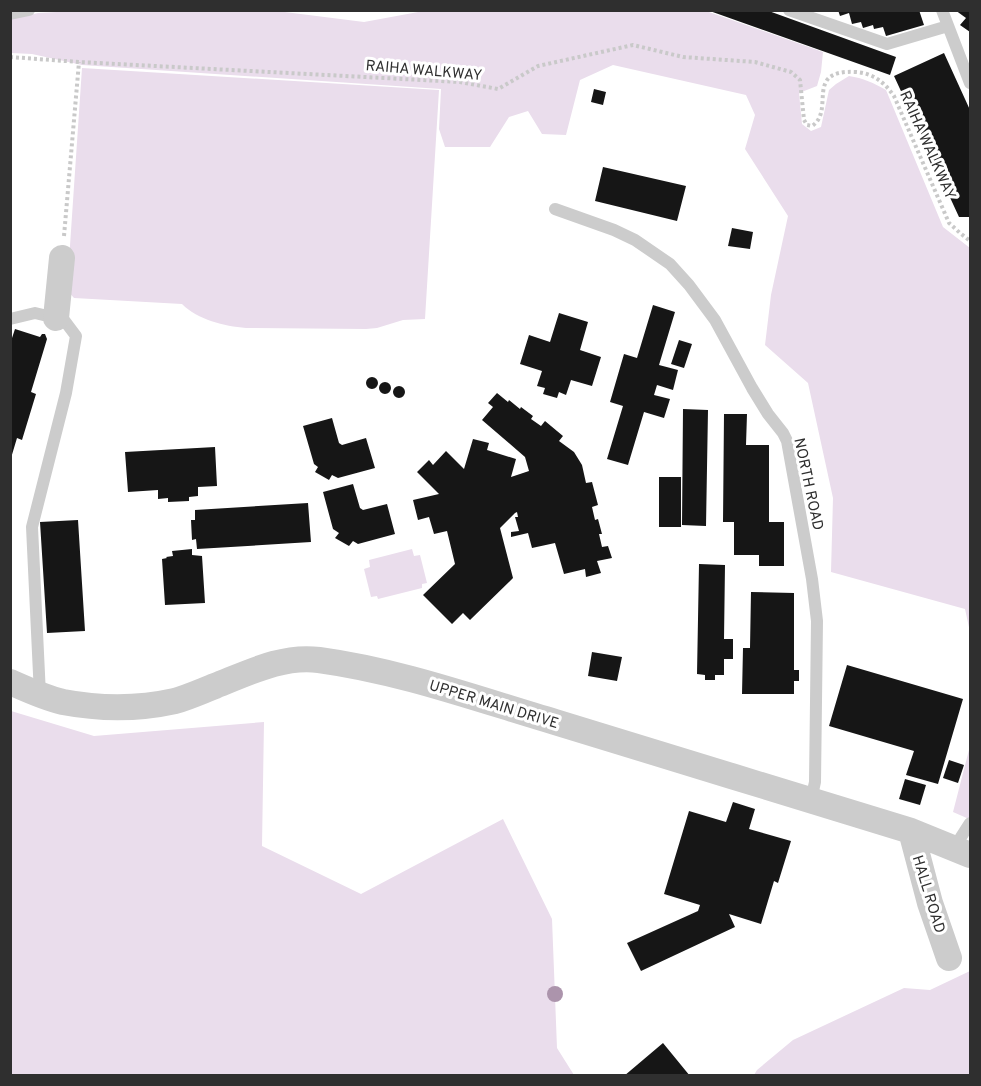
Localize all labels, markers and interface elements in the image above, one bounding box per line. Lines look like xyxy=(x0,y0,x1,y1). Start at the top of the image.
street label: RAIHA WALKWAY xyxy=(365,57,483,86)
street label: RAIHA WALKWAY xyxy=(894,88,959,203)
street label: NORTH ROAD xyxy=(788,436,827,532)
street label: UPPER MAIN DRIVE xyxy=(427,677,561,734)
street label: HALL ROAD xyxy=(907,853,948,936)

